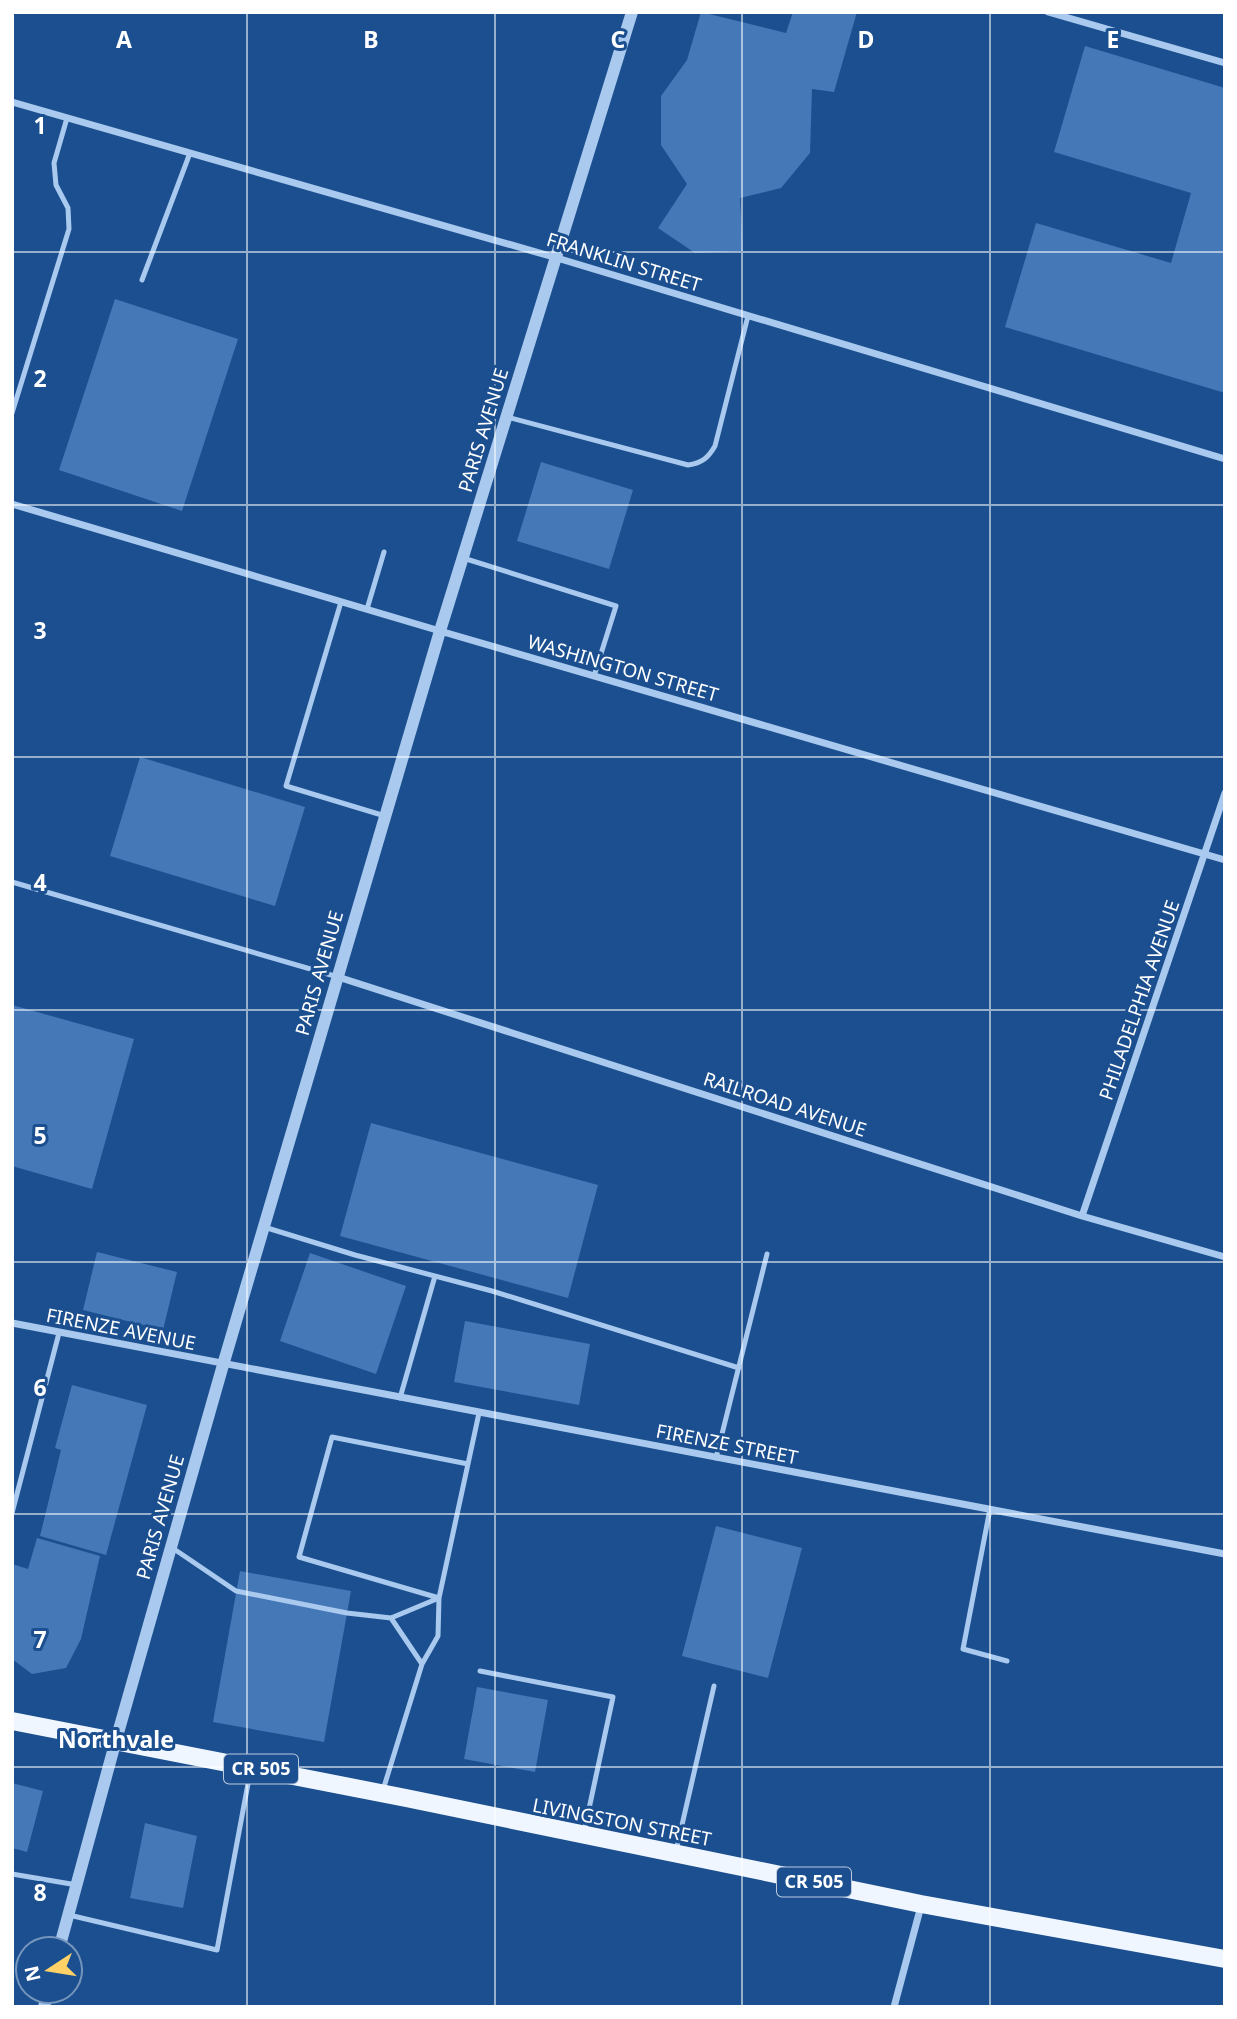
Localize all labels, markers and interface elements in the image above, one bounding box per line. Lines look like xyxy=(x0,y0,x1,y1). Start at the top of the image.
text: A xyxy=(116,23,132,55)
text: B xyxy=(363,23,379,55)
text: C xyxy=(611,23,626,55)
text: D xyxy=(858,23,874,55)
text: E xyxy=(1107,23,1119,55)
text: 1 xyxy=(33,109,47,141)
street label: FRANKLIN STREET xyxy=(544,226,705,298)
text: 2 xyxy=(33,362,47,394)
street label: PARIS AVENUE xyxy=(452,365,514,495)
text: 3 xyxy=(33,614,47,646)
street label: WASHINGTON STREET xyxy=(525,628,722,708)
text: 4 xyxy=(33,866,47,898)
street label: PHILADELPHIA AVENUE xyxy=(1093,897,1185,1103)
street label: PARIS AVENUE xyxy=(289,908,349,1038)
street label: RAILROAD AVENUE xyxy=(700,1065,870,1143)
text: 5 xyxy=(33,1119,47,1151)
street label: FIRENZE AVENUE xyxy=(44,1302,198,1356)
text: 6 xyxy=(33,1371,47,1403)
street label: FIRENZE STREET xyxy=(654,1417,801,1471)
street label: PARIS AVENUE xyxy=(130,1452,190,1582)
text: 7 xyxy=(33,1623,47,1655)
district label: Northvale xyxy=(58,1723,174,1755)
road number: CR 505 xyxy=(224,1754,298,1784)
street label: LIVINGSTON STREET xyxy=(530,1792,714,1852)
road number: CR 505 xyxy=(777,1868,851,1896)
text: 8 xyxy=(33,1876,47,1908)
north arrow xyxy=(14,1935,84,2005)
text: N xyxy=(18,1963,47,1984)

